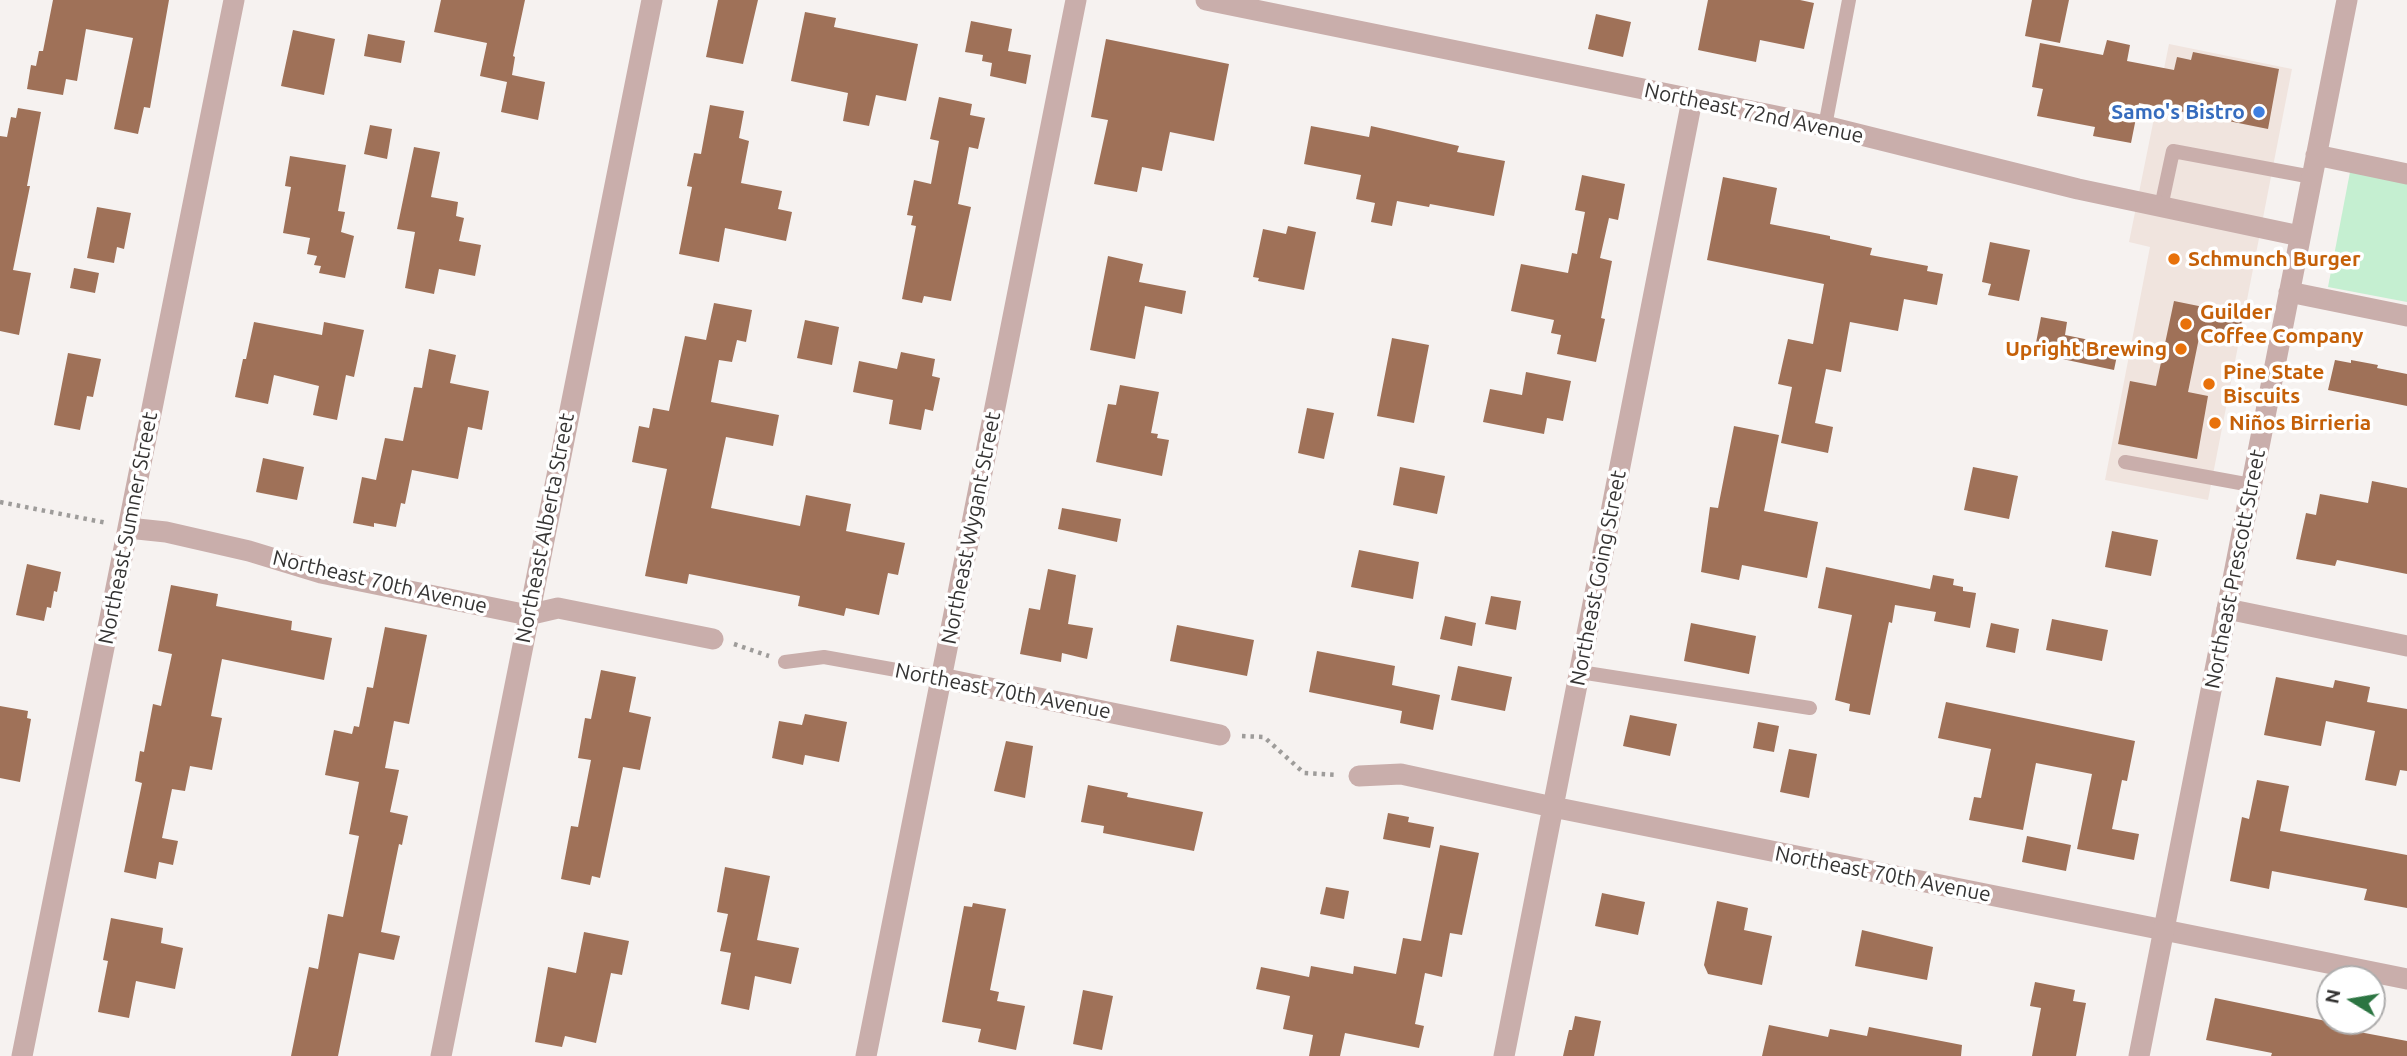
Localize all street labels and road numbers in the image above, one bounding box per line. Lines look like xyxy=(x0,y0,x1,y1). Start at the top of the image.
street label: Northeast 72nd Avenue xyxy=(1642,77,1866,149)
street label: Northeast Sumner Street xyxy=(93,410,163,646)
street label: Northeast Wygant Street xyxy=(936,410,1006,646)
street label: Northeast Alberta Street xyxy=(510,411,580,645)
street label: Northeast Prescott Street xyxy=(2199,447,2271,691)
street label: Northeast Going Street xyxy=(1565,468,1631,688)
street label: Northeast 70th Avenue xyxy=(270,545,490,619)
street label: Northeast 70th Avenue xyxy=(893,658,1113,724)
street label: Northeast 70th Avenue xyxy=(1773,841,1993,907)

